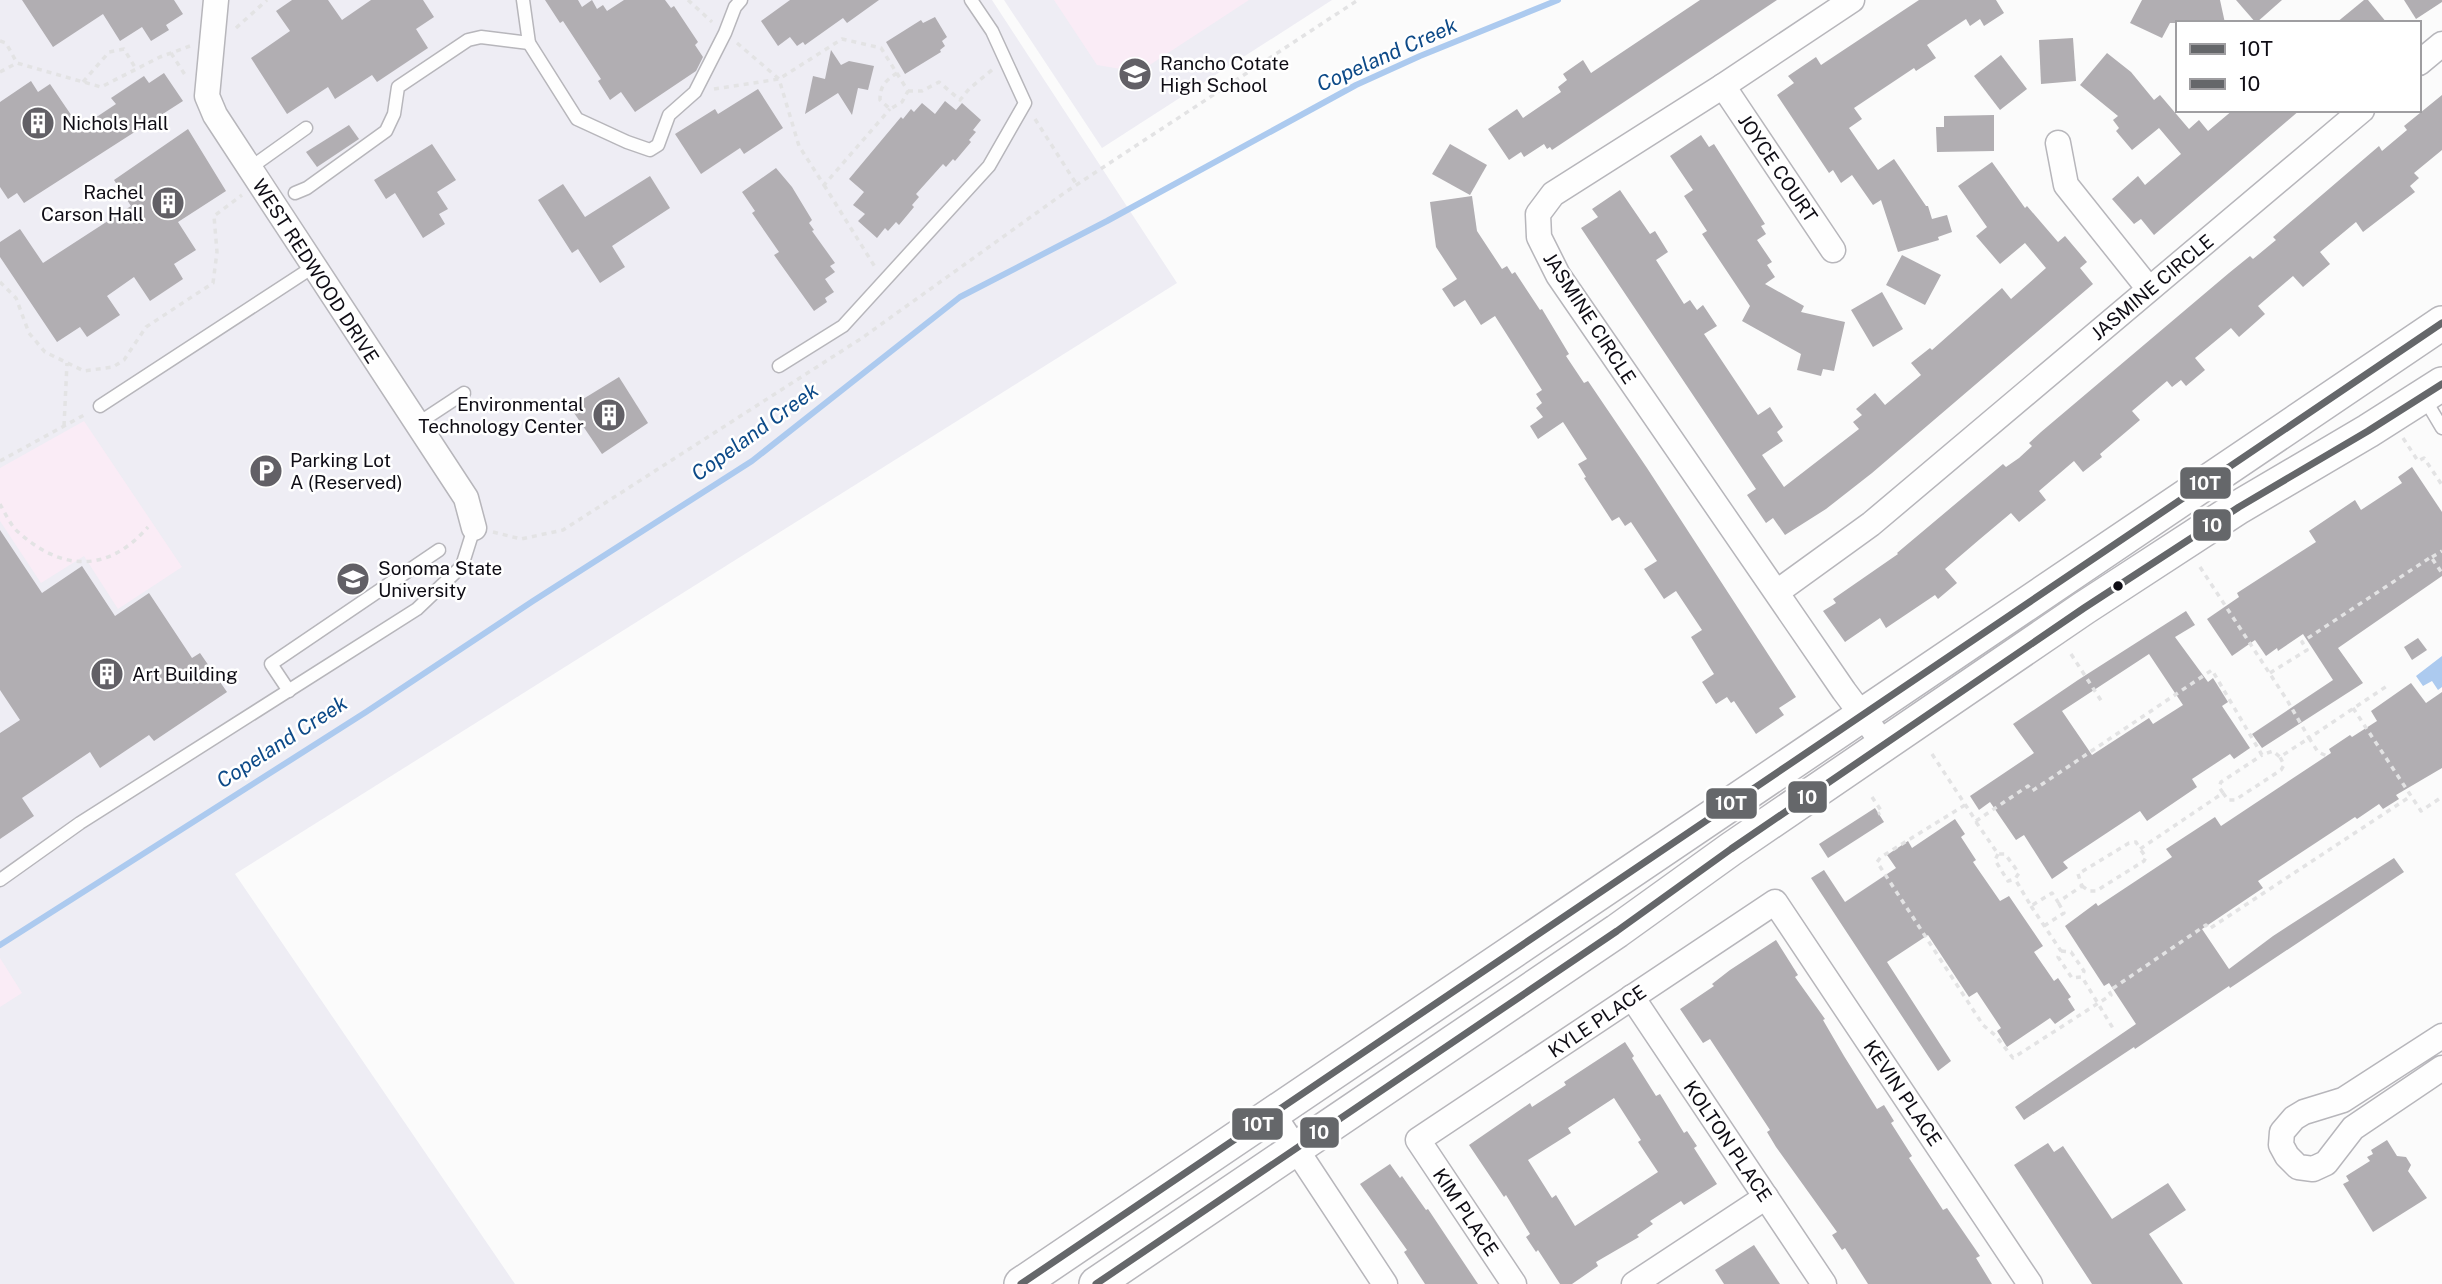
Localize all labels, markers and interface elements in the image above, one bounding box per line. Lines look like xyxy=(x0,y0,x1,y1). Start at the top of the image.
water label: Copeland Creek xyxy=(1313,12,1461,97)
legend xyxy=(2176,21,2421,112)
text: 10T xyxy=(2239,36,2273,61)
place label: Rancho Cotate High School xyxy=(1160,52,1289,96)
school or university icon: Rancho Cotate High School xyxy=(1116,55,1154,93)
text: 10 xyxy=(2239,71,2260,96)
building icon: Nichols Hall xyxy=(19,104,57,142)
street label: JOYCE COURT xyxy=(1734,110,1822,226)
place label: Nichols Hall xyxy=(62,112,169,134)
street label: WEST REDWOOD DRIVE xyxy=(248,175,384,367)
place label: Rachel Carson Hall xyxy=(41,181,144,225)
building icon: Rachel Carson Hall xyxy=(149,184,187,222)
street label: JASMINE CIRCLE xyxy=(2087,230,2217,344)
street label: JASMINE CIRCLE xyxy=(1539,248,1641,388)
water label: Copeland Creek xyxy=(686,377,824,486)
place label: Environmental Technology Center xyxy=(418,393,584,437)
building icon: Environmental Technology Center xyxy=(590,396,628,434)
place label: Parking Lot A (Reserved) xyxy=(290,449,403,493)
parking icon: Parking Lot A (Reserved) xyxy=(247,452,285,490)
line badge: 10T xyxy=(2179,466,2232,500)
text: 10T xyxy=(2189,472,2221,494)
line badge: 10 xyxy=(2192,508,2232,542)
text: 10 xyxy=(2202,514,2222,536)
place label: Sonoma State University xyxy=(378,557,502,601)
school or university icon: Sonoma State University xyxy=(334,560,372,598)
unlabelled marker xyxy=(2111,579,2125,593)
building icon: Art Building xyxy=(88,655,126,693)
place label: Art Building xyxy=(132,663,238,685)
water label: Copeland Creek xyxy=(212,690,352,793)
line badge: 10 xyxy=(1787,780,1828,814)
text: 10 xyxy=(1797,786,1817,808)
line badge: 10T xyxy=(1705,787,1758,820)
text: 10T xyxy=(1715,792,1747,814)
street label: KYLE PLACE xyxy=(1544,980,1650,1062)
street label: KEVIN PLACE xyxy=(1859,1036,1947,1150)
street label: KOLTON PLACE xyxy=(1679,1076,1777,1206)
line badge: 10T xyxy=(1231,1107,1284,1141)
text: 10T xyxy=(1242,1113,1274,1135)
line badge: 10 xyxy=(1299,1116,1340,1149)
text: 10 xyxy=(1309,1121,1329,1143)
street label: KIM PLACE xyxy=(1429,1164,1503,1260)

